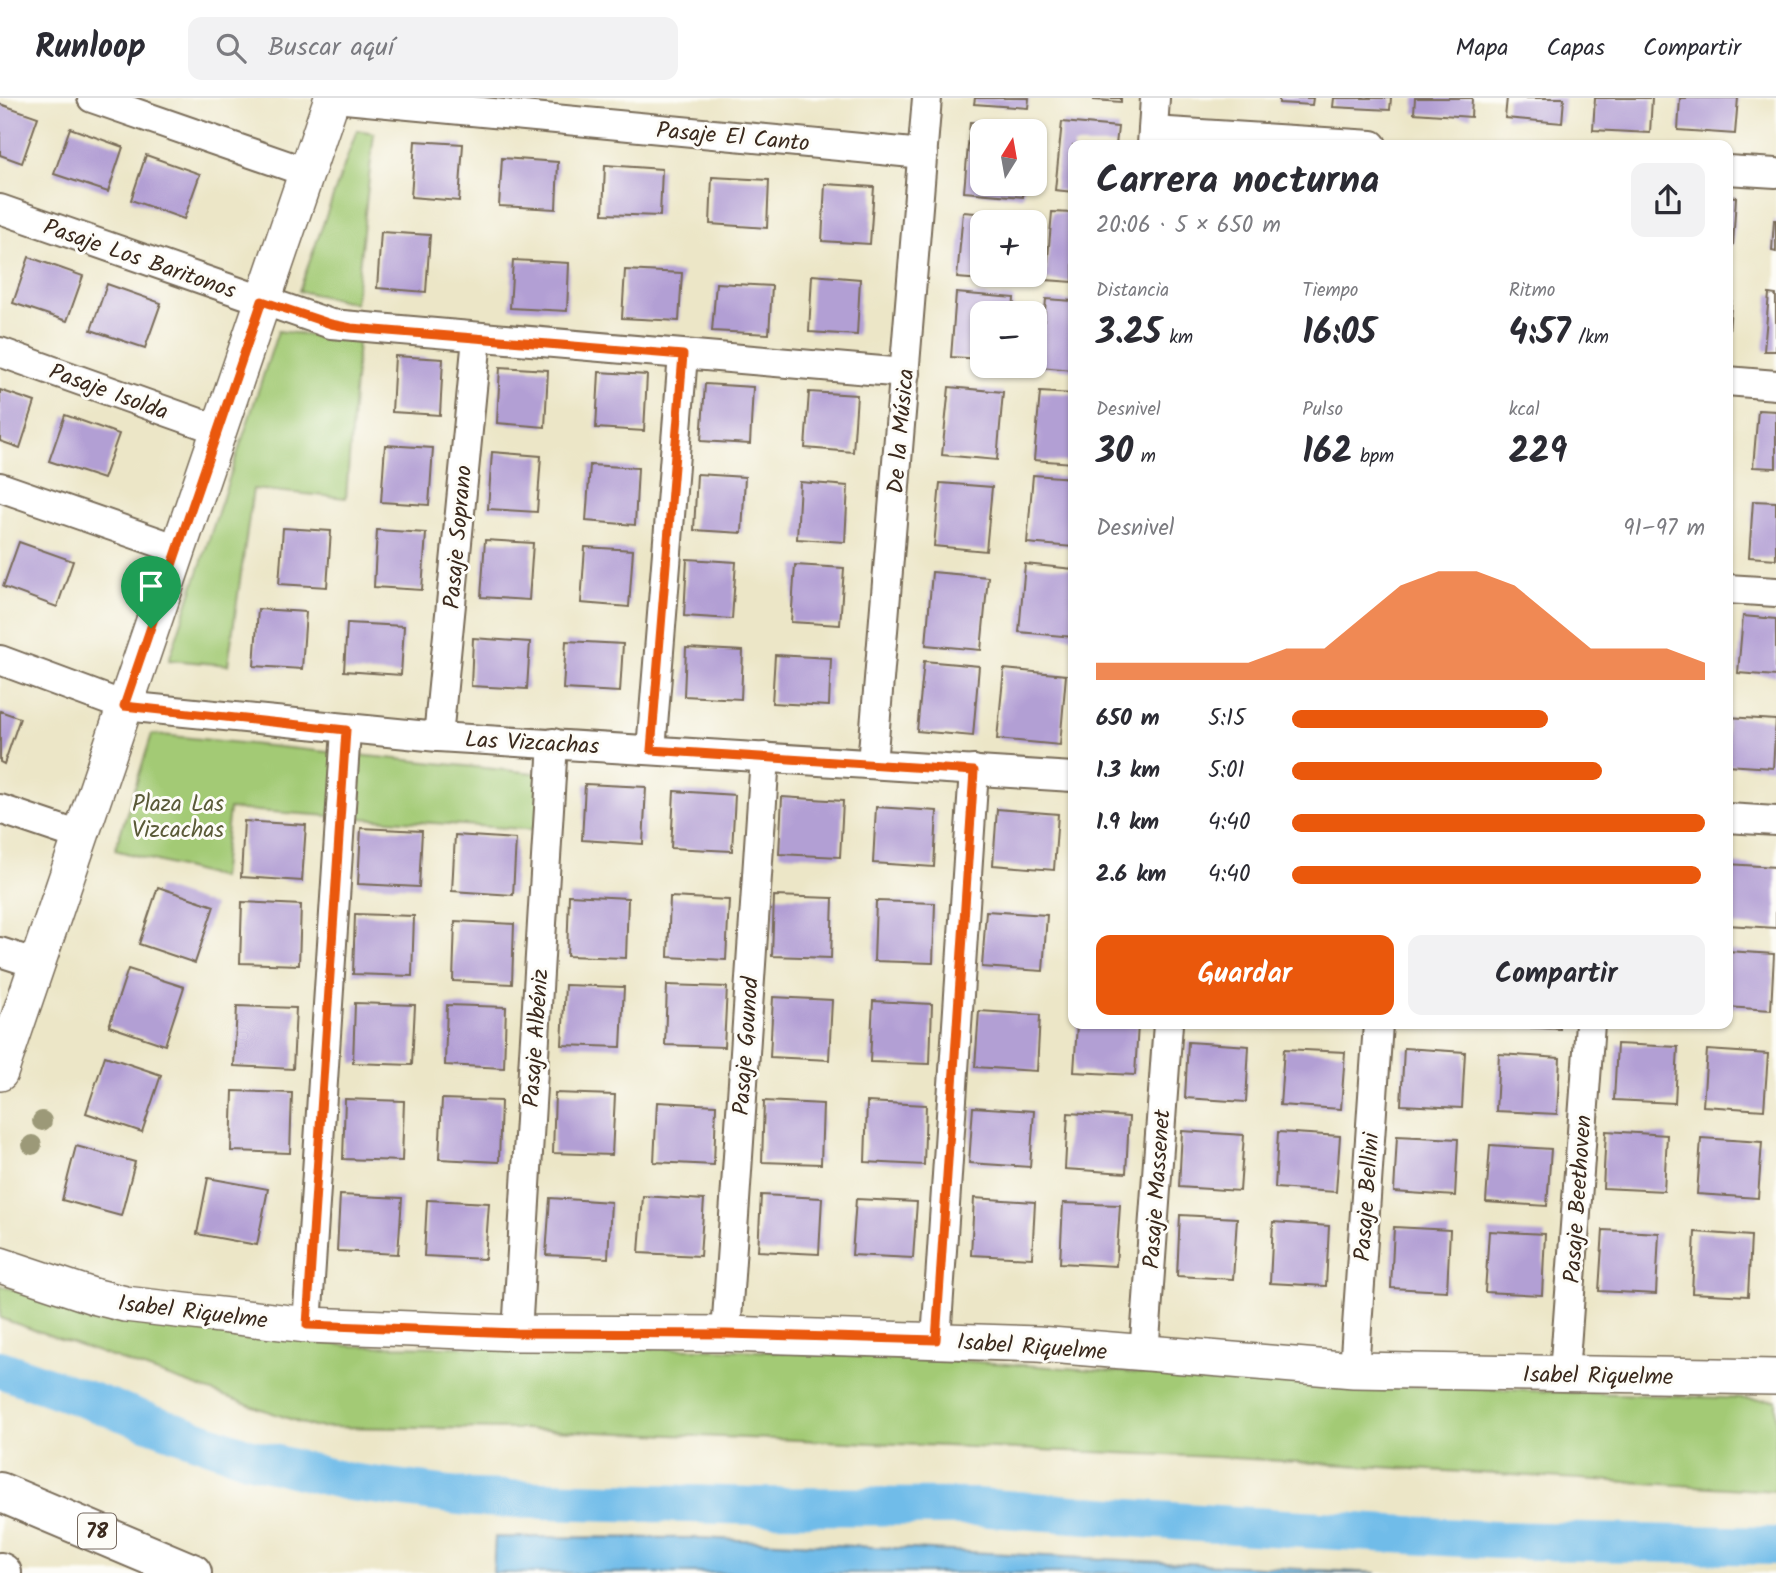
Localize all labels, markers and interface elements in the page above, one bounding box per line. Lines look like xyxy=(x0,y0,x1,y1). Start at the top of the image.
search box xyxy=(188,17,678,80)
text: Runloop xyxy=(35,22,146,75)
text: Buscar aquí xyxy=(268,27,394,69)
icon: search xyxy=(212,29,250,67)
text: Mapa xyxy=(1456,29,1508,68)
text: Capas xyxy=(1546,29,1605,68)
text: Compartir xyxy=(1643,29,1741,68)
street label: Pasaje El Canto xyxy=(655,113,811,163)
north arrow xyxy=(970,119,1046,196)
map controls xyxy=(970,119,1047,378)
text: Carrera nocturna xyxy=(1096,152,1379,212)
button: share xyxy=(1631,163,1705,237)
text: 20:06 · 5 × 650 m xyxy=(1096,208,1281,244)
street label: Pasaje Los Baritonos xyxy=(38,210,241,310)
button: + xyxy=(970,210,1047,287)
text: Distancia xyxy=(1096,276,1169,306)
text: Tiempo xyxy=(1302,276,1358,306)
text: Ritmo xyxy=(1509,276,1555,306)
button: − xyxy=(970,301,1047,378)
text: 3.25 xyxy=(1096,306,1162,362)
text: 16:05 xyxy=(1302,306,1376,362)
text: 4:57 xyxy=(1509,306,1571,362)
text: km xyxy=(1162,323,1193,353)
text: /km xyxy=(1571,323,1609,353)
street label: Pasaje Isolda xyxy=(44,355,173,431)
street label: De la Música xyxy=(879,367,925,495)
text: Desnivel xyxy=(1096,395,1161,425)
text: Pulso xyxy=(1302,395,1343,425)
text: kcal xyxy=(1509,395,1540,425)
text: 30 xyxy=(1096,425,1133,481)
text: 162 xyxy=(1302,425,1352,481)
text: 229 xyxy=(1509,425,1567,481)
text: m xyxy=(1133,442,1156,472)
text: bpm xyxy=(1352,442,1394,472)
street label: Pasaje Soprano xyxy=(435,464,483,610)
text: Desnivel xyxy=(1096,511,1174,547)
text: 91–97 m xyxy=(1623,511,1705,547)
pin xyxy=(121,556,181,628)
icon: arrive xyxy=(132,567,170,605)
text: 650 m xyxy=(1096,701,1160,737)
text: 5:15 xyxy=(1208,701,1246,737)
street label: Las Vizcachas xyxy=(464,723,600,765)
text: 1.3 km xyxy=(1096,753,1160,789)
text: 5:01 xyxy=(1208,753,1245,789)
park label: Plaza Las Vizcachas xyxy=(132,787,224,849)
text: 1.9 km xyxy=(1096,805,1159,841)
text: 4:40 xyxy=(1208,805,1251,841)
text: 2.6 km xyxy=(1096,857,1166,893)
text: 4:40 xyxy=(1208,857,1251,893)
button: Guardar xyxy=(1096,935,1394,1015)
button: Compartir xyxy=(1408,935,1705,1015)
street label: Pasaje Albéniz xyxy=(514,968,560,1109)
street label: Pasaje Gounod xyxy=(724,975,770,1117)
street label: Pasaje Massenet xyxy=(1134,1107,1182,1270)
street label: Pasaje Beethoven xyxy=(1555,1114,1603,1284)
street label: Pasaje Bellini xyxy=(1346,1130,1391,1263)
street label: Isabel Riquelme xyxy=(116,1286,270,1340)
street label: Isabel Riquelme xyxy=(956,1325,1108,1371)
street label: Isabel Riquelme xyxy=(1522,1358,1674,1396)
road number: 78 xyxy=(78,1514,116,1548)

